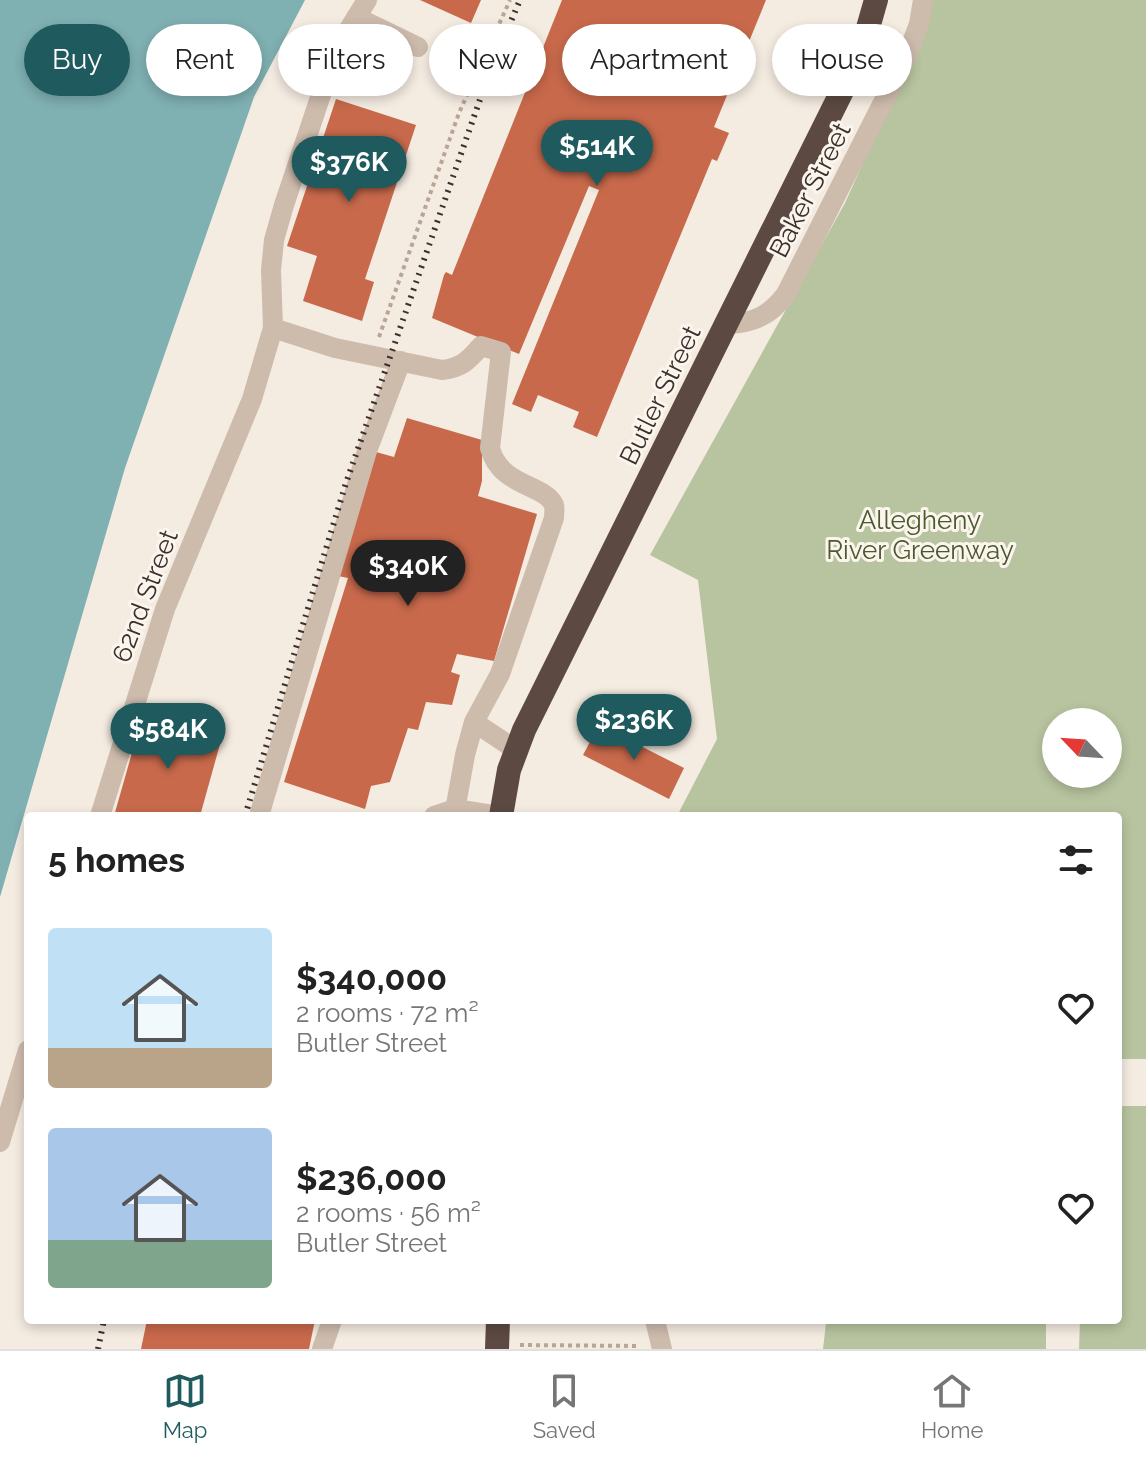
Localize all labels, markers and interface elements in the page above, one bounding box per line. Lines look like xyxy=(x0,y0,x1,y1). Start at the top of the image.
chip: Buy xyxy=(24,24,130,96)
chip: Rent xyxy=(146,24,262,96)
chip: Filters xyxy=(278,24,413,96)
chip: New xyxy=(429,24,546,96)
chip: Apartment xyxy=(562,24,756,96)
chip: House xyxy=(772,24,912,96)
street label: Baker Street xyxy=(763,117,857,262)
pin: $514K xyxy=(541,120,653,188)
text: $514K xyxy=(559,131,635,161)
pin: $376K xyxy=(293,136,405,204)
text: $376K xyxy=(310,147,388,177)
street label: Butler Street xyxy=(613,320,707,469)
park label: Allegheny River Greenway xyxy=(826,505,1014,565)
street label: 62nd Street xyxy=(106,525,184,666)
pin: $340K xyxy=(352,540,464,608)
text: $340K xyxy=(368,551,448,581)
pin: $236K xyxy=(578,694,690,762)
pin: $584K xyxy=(112,703,224,771)
text: $236K xyxy=(595,705,673,735)
north arrow xyxy=(1042,708,1122,788)
map controls xyxy=(1042,708,1122,788)
text: $584K xyxy=(129,714,207,744)
icon: filters xyxy=(1054,838,1098,882)
text: 5 homes xyxy=(48,840,185,880)
text: $340,000 xyxy=(296,958,447,998)
icon: home xyxy=(112,960,208,1056)
icon: heart xyxy=(1054,986,1098,1030)
text: 2 rooms · 72 m² xyxy=(296,998,479,1028)
text: Butler Street xyxy=(296,1028,447,1058)
text: $236,000 xyxy=(296,1158,447,1198)
icon: home xyxy=(112,1160,208,1256)
icon: heart xyxy=(1054,1186,1098,1230)
text: 2 rooms · 56 m² xyxy=(296,1198,481,1228)
text: Butler Street xyxy=(296,1228,447,1258)
tab: Map xyxy=(163,1369,207,1443)
tab: Saved xyxy=(533,1369,596,1443)
tab: Home xyxy=(921,1369,983,1443)

